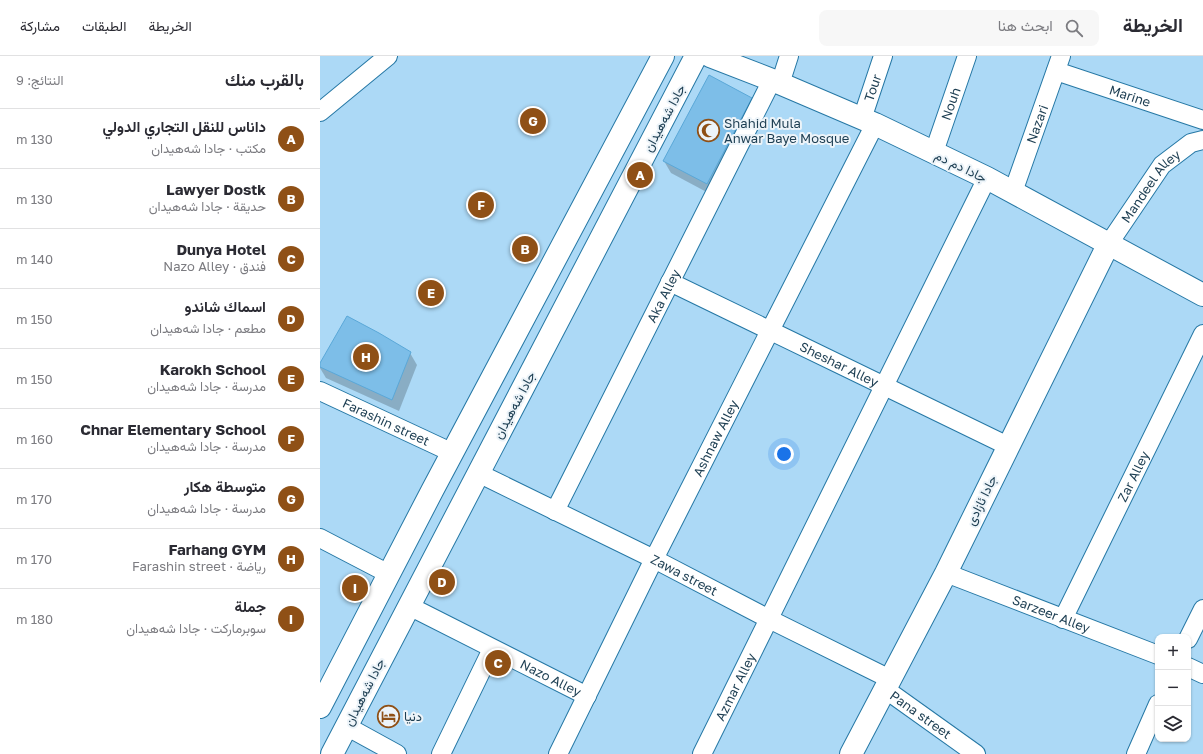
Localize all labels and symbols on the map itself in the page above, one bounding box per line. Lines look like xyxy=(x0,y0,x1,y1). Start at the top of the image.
street label: Tour xyxy=(860,72,884,103)
street label: جادا شەهیدان xyxy=(640,81,689,155)
street label: Marine xyxy=(1107,81,1153,110)
street label: Nouh xyxy=(938,85,964,122)
street label: Nazari xyxy=(1023,103,1051,146)
pin: G xyxy=(520,106,546,136)
place label: Shahid Mula Anwar Baye Mosque xyxy=(724,115,849,146)
mosque icon: Shahid Mula Anwar Baye Mosque xyxy=(695,117,721,143)
street label: Mandeel Alley xyxy=(1118,146,1184,226)
street label: جادا دم دم xyxy=(932,147,990,186)
pin: A xyxy=(627,160,653,190)
pin: F xyxy=(468,190,494,220)
pin: B xyxy=(512,234,538,264)
street label: Aka Alley xyxy=(643,266,684,325)
pin: E xyxy=(418,278,444,308)
street label: Sheshar Alley xyxy=(797,338,882,390)
pin: H xyxy=(353,342,379,372)
street label: جادا شەهیدان xyxy=(490,368,539,442)
street label: Farashin street xyxy=(340,395,432,449)
street label: Ashnaw Alley xyxy=(689,396,742,479)
your location xyxy=(774,444,794,464)
street label: Zar Alley xyxy=(1114,448,1153,504)
street label: جادا ئازادی xyxy=(962,472,1001,528)
street label: Zawa street xyxy=(648,551,720,599)
pin: D xyxy=(429,567,455,597)
pin: I xyxy=(342,573,368,603)
street label: Sarzeer Alley xyxy=(1010,591,1093,636)
pin: C xyxy=(485,648,511,678)
street label: Azmar Alley xyxy=(712,649,759,723)
street label: جادا شەهیدان xyxy=(340,655,389,729)
street label: Nazo Alley xyxy=(518,656,585,700)
street label: Pana street xyxy=(887,687,955,742)
hotel icon: دنيا xyxy=(375,703,401,729)
place label: دنيا xyxy=(404,708,422,724)

